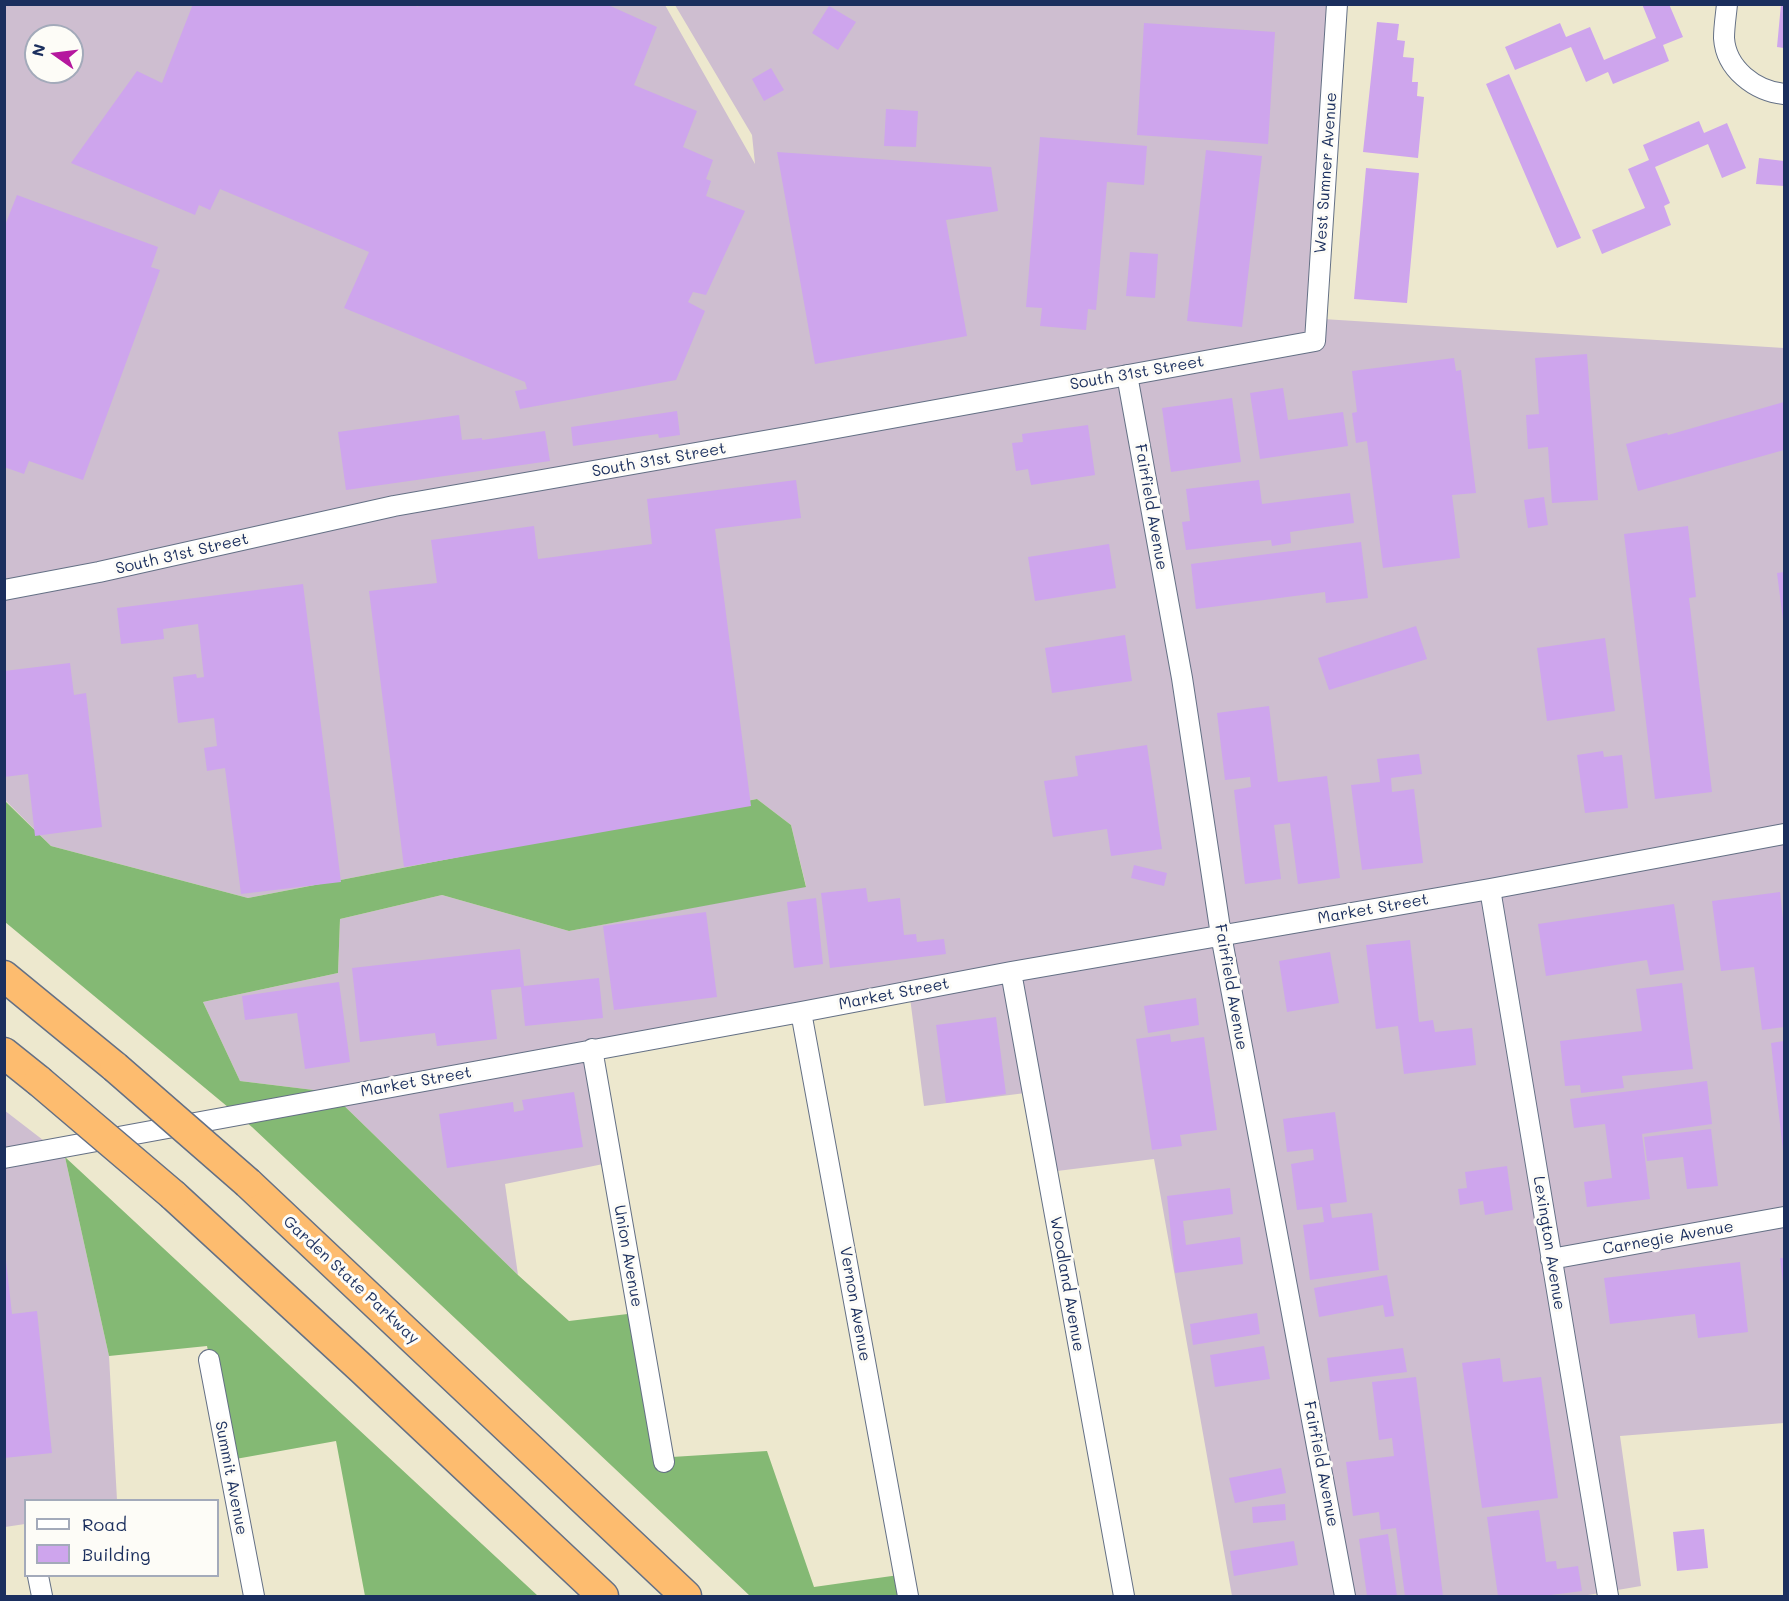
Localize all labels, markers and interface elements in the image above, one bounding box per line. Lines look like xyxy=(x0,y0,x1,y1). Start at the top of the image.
north arrow xyxy=(24,24,84,84)
text: N xyxy=(26,42,50,58)
street label: West Sumner Avenue xyxy=(1311,92,1341,254)
street label: South 31st Street xyxy=(1068,352,1206,394)
street label: South 31st Street xyxy=(590,439,728,481)
street label: Fairfield Avenue xyxy=(1130,443,1172,571)
street label: South 31st Street xyxy=(114,529,250,579)
street label: Market Street xyxy=(1316,890,1430,928)
street label: Fairfield Avenue xyxy=(1210,923,1252,1051)
street label: Market Street xyxy=(837,974,951,1014)
street label: Market Street xyxy=(359,1063,473,1101)
street label: Lexington Avenue xyxy=(1529,1175,1569,1311)
street label: Union Avenue xyxy=(610,1203,646,1309)
street label: Garden State Parkway xyxy=(279,1212,423,1348)
street label: Woodland Avenue xyxy=(1046,1215,1088,1353)
street label: Carnegie Avenue xyxy=(1601,1217,1735,1259)
street label: Vernon Avenue xyxy=(835,1245,875,1363)
street label: Fairfield Avenue xyxy=(1299,1400,1343,1528)
street label: Summit Avenue xyxy=(211,1419,251,1537)
legend xyxy=(24,1499,219,1577)
text: Road xyxy=(82,1512,127,1536)
text: Building xyxy=(82,1542,150,1566)

